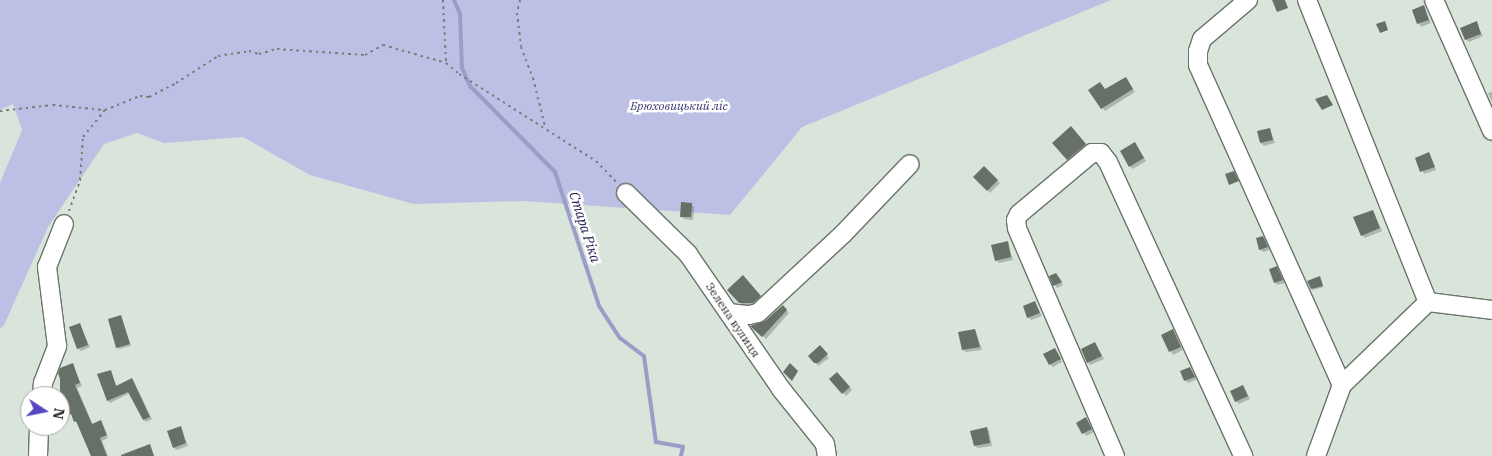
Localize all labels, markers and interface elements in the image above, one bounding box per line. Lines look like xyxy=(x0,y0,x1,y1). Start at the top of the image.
park label: Брюховицький ліс xyxy=(630,99,728,113)
water label: Стара Ріка xyxy=(566,189,604,265)
street label: Зелена вулиця xyxy=(703,280,763,360)
north arrow xyxy=(20,386,70,436)
text: N xyxy=(49,407,69,421)

